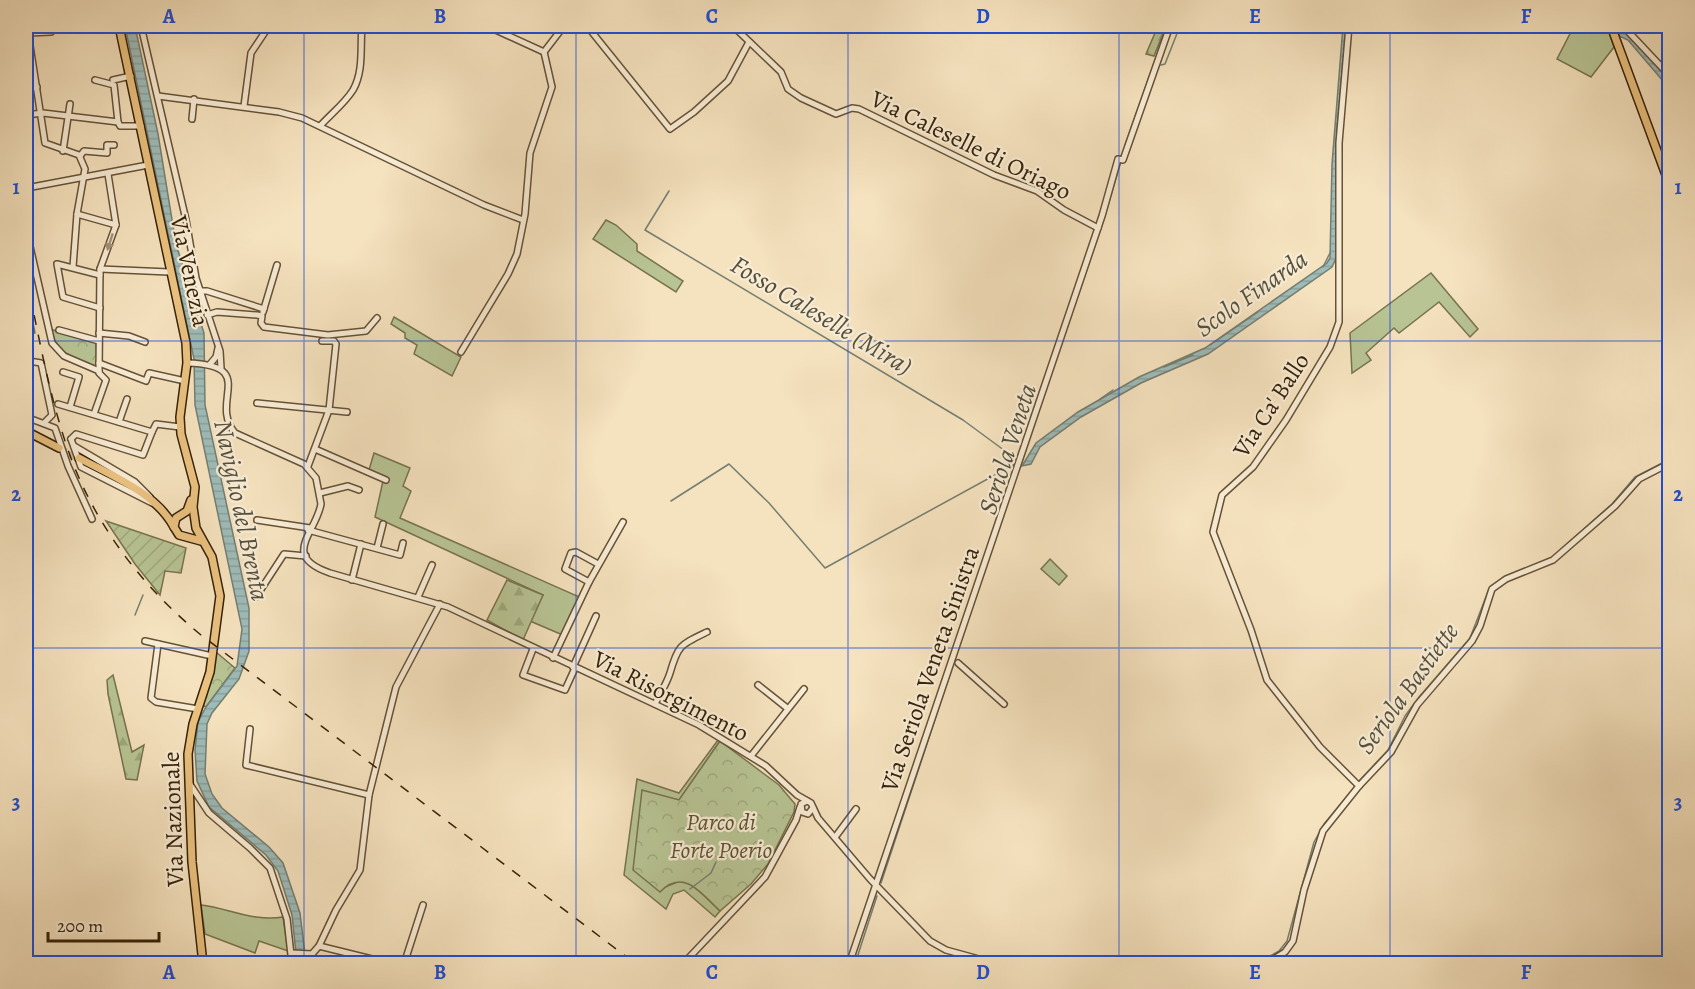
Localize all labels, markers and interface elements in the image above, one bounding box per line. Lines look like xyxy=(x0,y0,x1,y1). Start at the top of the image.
text: A xyxy=(162,3,176,30)
text: B xyxy=(434,3,446,30)
text: C xyxy=(706,3,718,30)
text: D xyxy=(976,3,990,30)
text: E xyxy=(1249,3,1261,30)
text: F xyxy=(1521,3,1532,30)
street label: Via Caleselle di Oriago xyxy=(865,82,1076,207)
text: 1 xyxy=(12,174,20,201)
text: 1 xyxy=(1674,174,1682,201)
street label: Via Venezia xyxy=(162,211,218,330)
one-way arrow xyxy=(105,233,115,251)
water label: Scolo Finarda xyxy=(1188,242,1315,345)
water label: Fosso Caleselle (Mira) xyxy=(724,247,919,384)
street label: Via Ca' Ballo xyxy=(1225,347,1317,464)
water label: Seriola Veneta xyxy=(970,379,1045,519)
water label: Naviglio del Brenta xyxy=(205,416,278,604)
text: 2 xyxy=(11,481,21,508)
text: 2 xyxy=(1673,481,1683,508)
street label: Via Seriola Veneta Sinistra xyxy=(873,541,987,797)
water label: Seriola Bastiette xyxy=(1348,616,1467,761)
street label: Via Risorgimento xyxy=(587,642,754,749)
street label: Via Nazionale xyxy=(155,751,191,888)
text: 3 xyxy=(12,789,20,816)
text: 3 xyxy=(1674,789,1682,816)
park label: Parco di Forte Poerio xyxy=(670,806,772,866)
scale bar xyxy=(48,905,159,943)
text: 200 m xyxy=(57,914,103,938)
text: A xyxy=(162,959,176,986)
text: B xyxy=(434,959,446,986)
text: C xyxy=(706,959,718,986)
text: D xyxy=(976,959,990,986)
text: E xyxy=(1249,959,1261,986)
text: F xyxy=(1521,959,1532,986)

